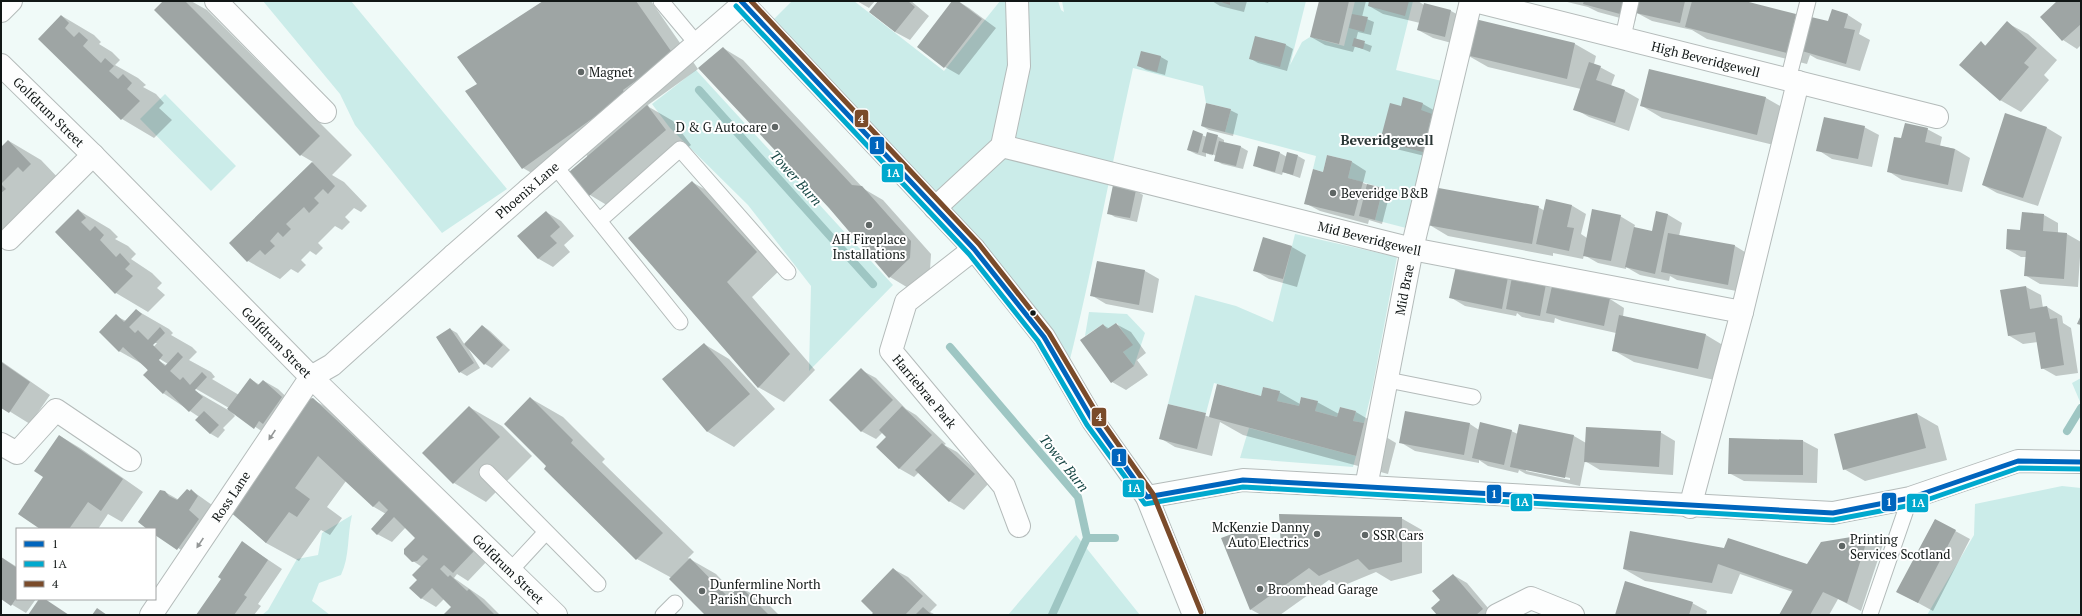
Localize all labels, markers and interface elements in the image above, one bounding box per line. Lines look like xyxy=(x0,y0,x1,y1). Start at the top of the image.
street label: High Beveridgewell xyxy=(1650,37,1762,81)
place label: Magnet xyxy=(589,63,633,81)
marker: Magnet xyxy=(576,67,586,77)
street label: Golfdrum Street xyxy=(9,73,89,151)
line badge: 4 xyxy=(854,109,869,128)
text: 4 xyxy=(858,112,865,126)
place label: D & G Autocare xyxy=(676,118,767,136)
marker: D & G Autocare xyxy=(770,122,780,132)
district label: Beveridgewell xyxy=(1340,130,1434,149)
line badge: 1 xyxy=(869,136,885,155)
text: 1 xyxy=(874,138,880,152)
water label: Tower Burn xyxy=(766,146,827,210)
street label: Phoenix Lane xyxy=(491,157,563,223)
line badge: 1A xyxy=(881,163,904,183)
text: 1A xyxy=(886,166,901,180)
place label: Beveridge B&B xyxy=(1341,184,1428,202)
marker: Beveridge B&B xyxy=(1328,188,1338,198)
street label: Mid Beveridgewell xyxy=(1316,217,1423,260)
marker: AH Fireplace Installations xyxy=(864,220,874,230)
place label: AH Fireplace Installations xyxy=(832,230,906,263)
street label: Mid Brae xyxy=(1390,263,1418,317)
street label: Golfdrum Street xyxy=(238,303,316,382)
unlabelled marker xyxy=(1028,308,1038,318)
street label: Harriebrae Park xyxy=(889,351,961,432)
line badge: 4 xyxy=(1091,407,1107,427)
text: 4 xyxy=(1096,410,1103,424)
one-way arrow xyxy=(268,430,276,440)
water label: Tower Burn xyxy=(1035,430,1093,495)
line badge: 1 xyxy=(1111,448,1127,467)
text: 1 xyxy=(1116,451,1122,465)
street label: Ross Lane xyxy=(207,467,254,525)
line badge: 1A xyxy=(1122,479,1145,498)
text: 1A xyxy=(1127,481,1142,495)
line badge: 1 xyxy=(1486,484,1502,504)
text: 1 xyxy=(1491,487,1497,501)
line badge: 1 xyxy=(1881,492,1897,512)
line badge: 1A xyxy=(1510,493,1533,512)
line badge: 1A xyxy=(1906,493,1929,513)
text: 1A xyxy=(1515,495,1530,509)
text: 1 xyxy=(1886,495,1892,509)
text: 1A xyxy=(1911,496,1926,510)
place label: McKenzie Danny Auto Electrics xyxy=(1212,518,1309,551)
place label: SSR Cars xyxy=(1373,526,1424,544)
legend xyxy=(16,528,156,600)
marker: McKenzie Danny Auto Electrics xyxy=(1312,529,1322,539)
street label: Golfdrum Street xyxy=(469,530,548,608)
marker: SSR Cars xyxy=(1360,530,1370,540)
place label: Printing Services Scotland xyxy=(1850,530,1950,563)
text: 1 xyxy=(52,536,58,551)
one-way arrow xyxy=(196,537,204,548)
marker: Printing Services Scotland xyxy=(1837,541,1847,551)
text: 1A xyxy=(52,556,67,571)
place label: Dunfermline North Parish Church xyxy=(710,575,821,608)
text: 4 xyxy=(52,576,59,591)
place label: Broomhead Garage xyxy=(1268,580,1378,598)
marker: Broomhead Garage xyxy=(1255,584,1265,594)
marker: Dunfermline North Parish Church xyxy=(697,586,707,596)

